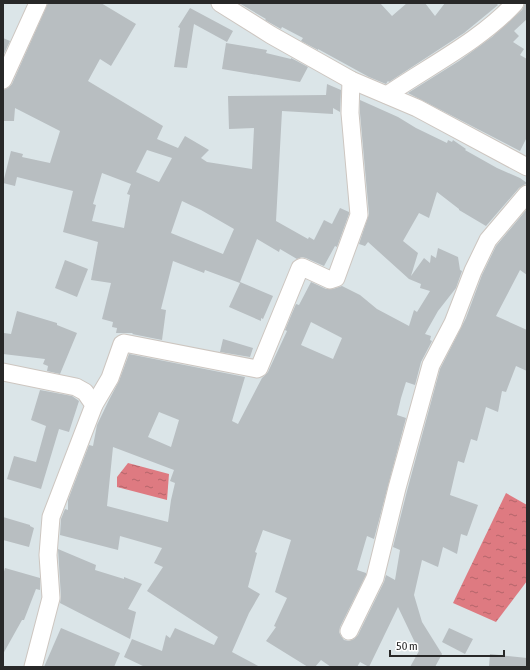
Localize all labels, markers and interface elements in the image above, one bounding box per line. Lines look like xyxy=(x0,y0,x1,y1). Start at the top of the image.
scale bar xyxy=(390,632,504,658)
text: 50 m xyxy=(396,639,418,653)

